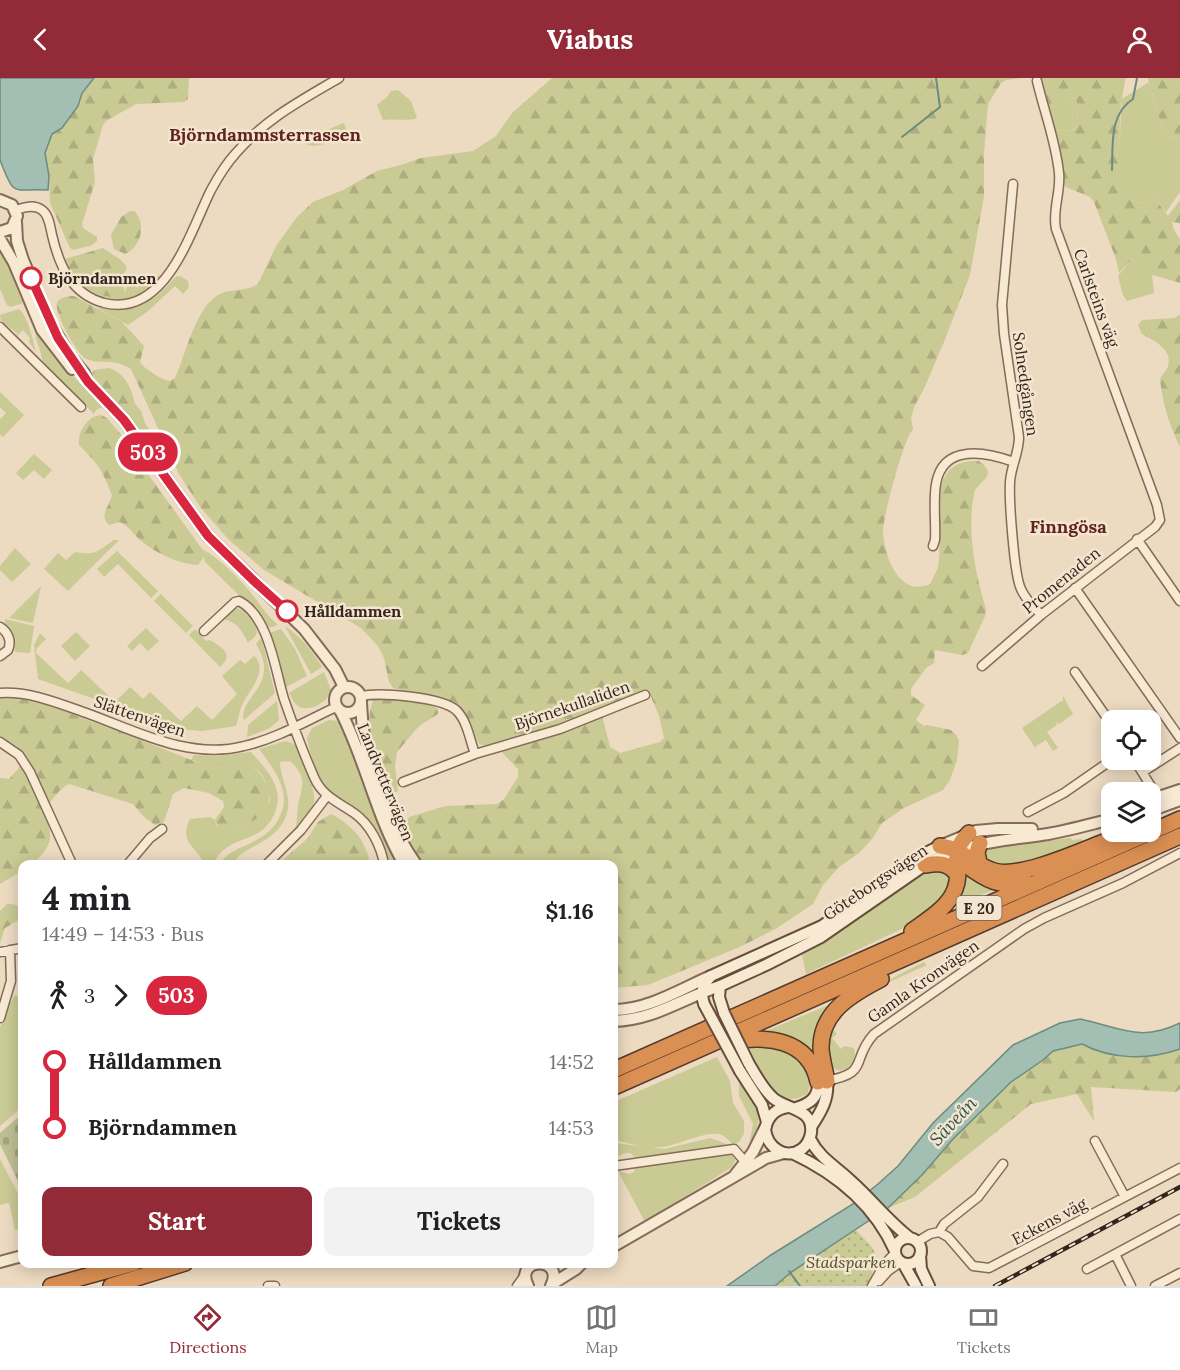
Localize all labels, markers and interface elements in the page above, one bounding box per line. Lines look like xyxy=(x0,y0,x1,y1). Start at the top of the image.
text: Viabus xyxy=(547,22,633,56)
icon: back xyxy=(24,23,57,56)
icon: person xyxy=(1123,23,1156,56)
district label: Björndammsterrassen xyxy=(169,123,361,146)
street label: Carlsteins väg xyxy=(1070,246,1125,351)
marker: Björndammen xyxy=(20,267,42,289)
place label: Björndammen xyxy=(48,268,156,288)
street label: Solnedgången xyxy=(1009,331,1043,437)
line badge: 503 xyxy=(114,432,182,472)
text: 503 xyxy=(130,439,166,466)
district label: Finngösa xyxy=(1029,515,1107,538)
street label: Promenaden xyxy=(1018,542,1104,618)
marker: Hålldammen xyxy=(276,600,298,622)
place label: Hålldammen xyxy=(304,601,401,621)
street label: Björnekullaliden xyxy=(512,676,633,734)
street label: Slättenvägen xyxy=(92,691,189,741)
map controls xyxy=(1101,710,1161,842)
button: locate xyxy=(1101,710,1161,770)
street label: Landvettervägen xyxy=(353,720,419,844)
button: layers xyxy=(1101,782,1161,842)
street label: Göteborgsvägen xyxy=(819,840,931,924)
text: 4 min xyxy=(42,877,131,919)
road number: E 20 xyxy=(956,896,1002,920)
text: $1.16 xyxy=(545,897,594,925)
text: 14:49 – 14:53 · Bus xyxy=(42,921,204,946)
street label: Gamla Kronvägen xyxy=(863,935,983,1027)
icon: walk xyxy=(42,979,75,1012)
icon: forward xyxy=(104,979,137,1012)
text: 503 xyxy=(158,982,195,1009)
text: 3 xyxy=(84,983,95,1008)
text: Hålldammen xyxy=(88,1047,222,1075)
text: 14:52 xyxy=(549,1049,594,1074)
water label: Säveån xyxy=(924,1092,982,1150)
text: Björndammen xyxy=(88,1113,237,1141)
text: 14:53 xyxy=(549,1115,594,1140)
button: Start xyxy=(42,1187,312,1256)
button: Tickets xyxy=(324,1187,594,1256)
street label: Eckens väg xyxy=(1008,1192,1091,1249)
park label: Stadsparken xyxy=(806,1252,896,1272)
tab: Directions xyxy=(169,1301,247,1357)
tab: Map xyxy=(585,1301,618,1357)
tab: Tickets xyxy=(957,1301,1011,1357)

